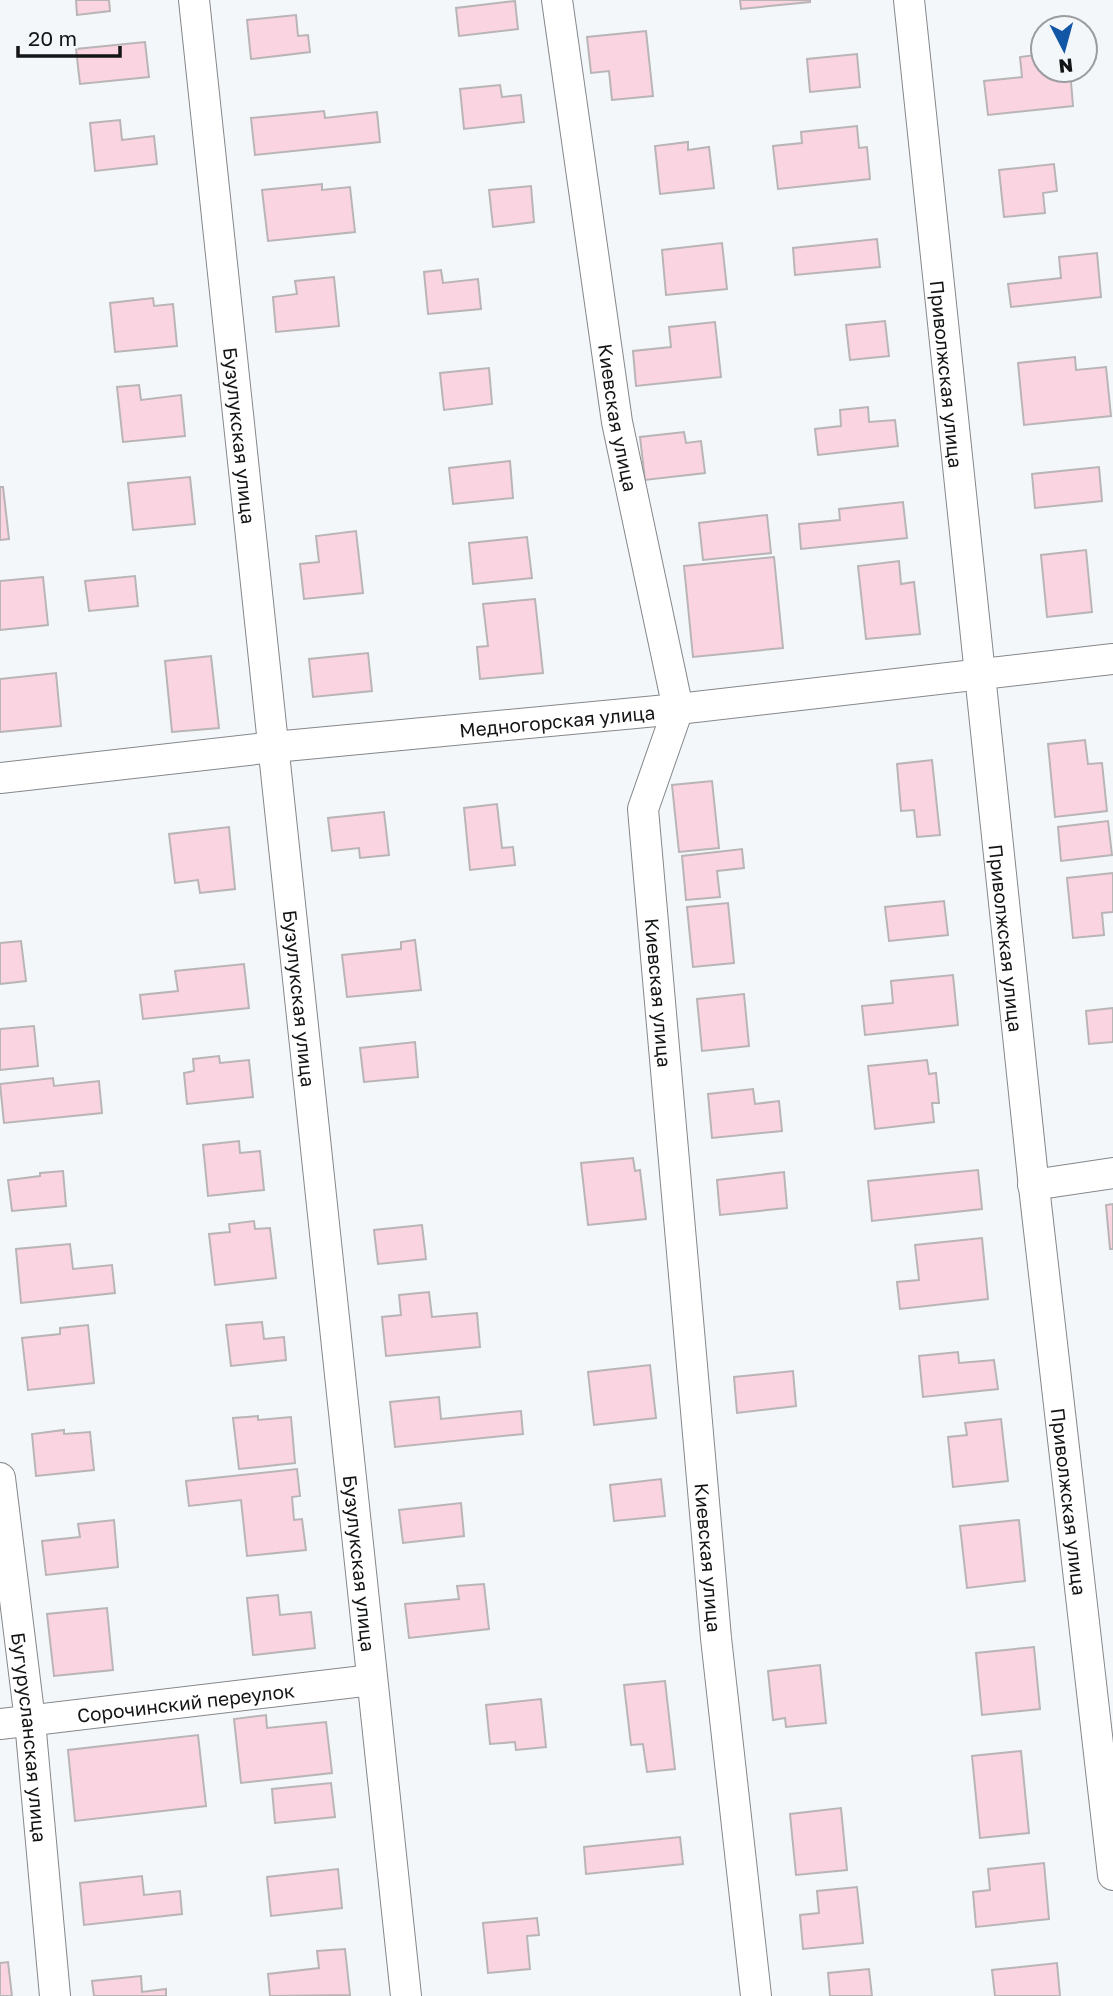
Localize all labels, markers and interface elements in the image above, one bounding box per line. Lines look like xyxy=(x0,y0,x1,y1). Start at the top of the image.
scale bar xyxy=(18,14,119,58)
north arrow xyxy=(1029,14,1099,84)
text: 20 m xyxy=(28,25,77,51)
text: N xyxy=(1057,54,1074,79)
street label: Приволжская улица xyxy=(926,279,968,469)
street label: Киевская улица xyxy=(594,342,643,494)
street label: Бузулукская улица xyxy=(219,346,261,525)
street label: Медногорская улица xyxy=(458,700,656,741)
street label: Приволжская улица xyxy=(985,843,1028,1033)
street label: Бузулукская улица xyxy=(279,909,321,1088)
street label: Киевская улица xyxy=(641,917,677,1068)
street label: Приволжская улица xyxy=(1047,1406,1092,1596)
street label: Бузулукская улица xyxy=(339,1474,381,1653)
street label: Киевская улица xyxy=(691,1482,727,1633)
street label: Бугурусланская улица xyxy=(8,1631,52,1843)
street label: Сорочинский переулок xyxy=(76,1678,296,1726)

